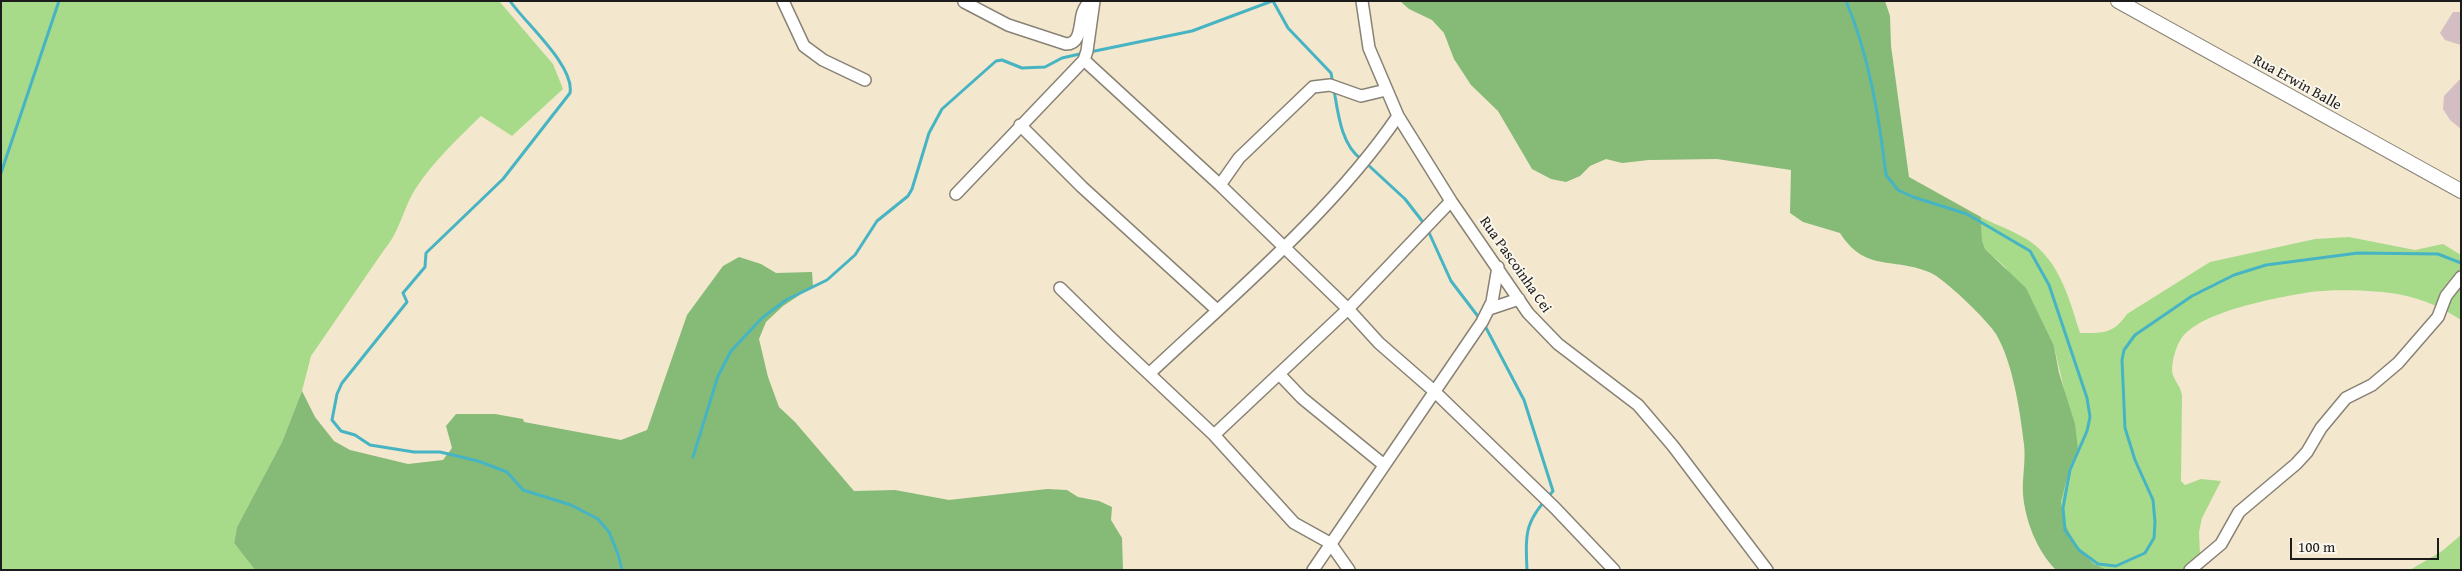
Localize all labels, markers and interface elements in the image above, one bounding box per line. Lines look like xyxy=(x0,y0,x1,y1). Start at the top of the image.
street label: Rua Erwin Balle xyxy=(2250,51,2344,115)
street label: Rua Pascoinha Cei xyxy=(1475,213,1555,317)
scale bar xyxy=(2292,528,2441,560)
text: 100 m xyxy=(2298,536,2335,557)

